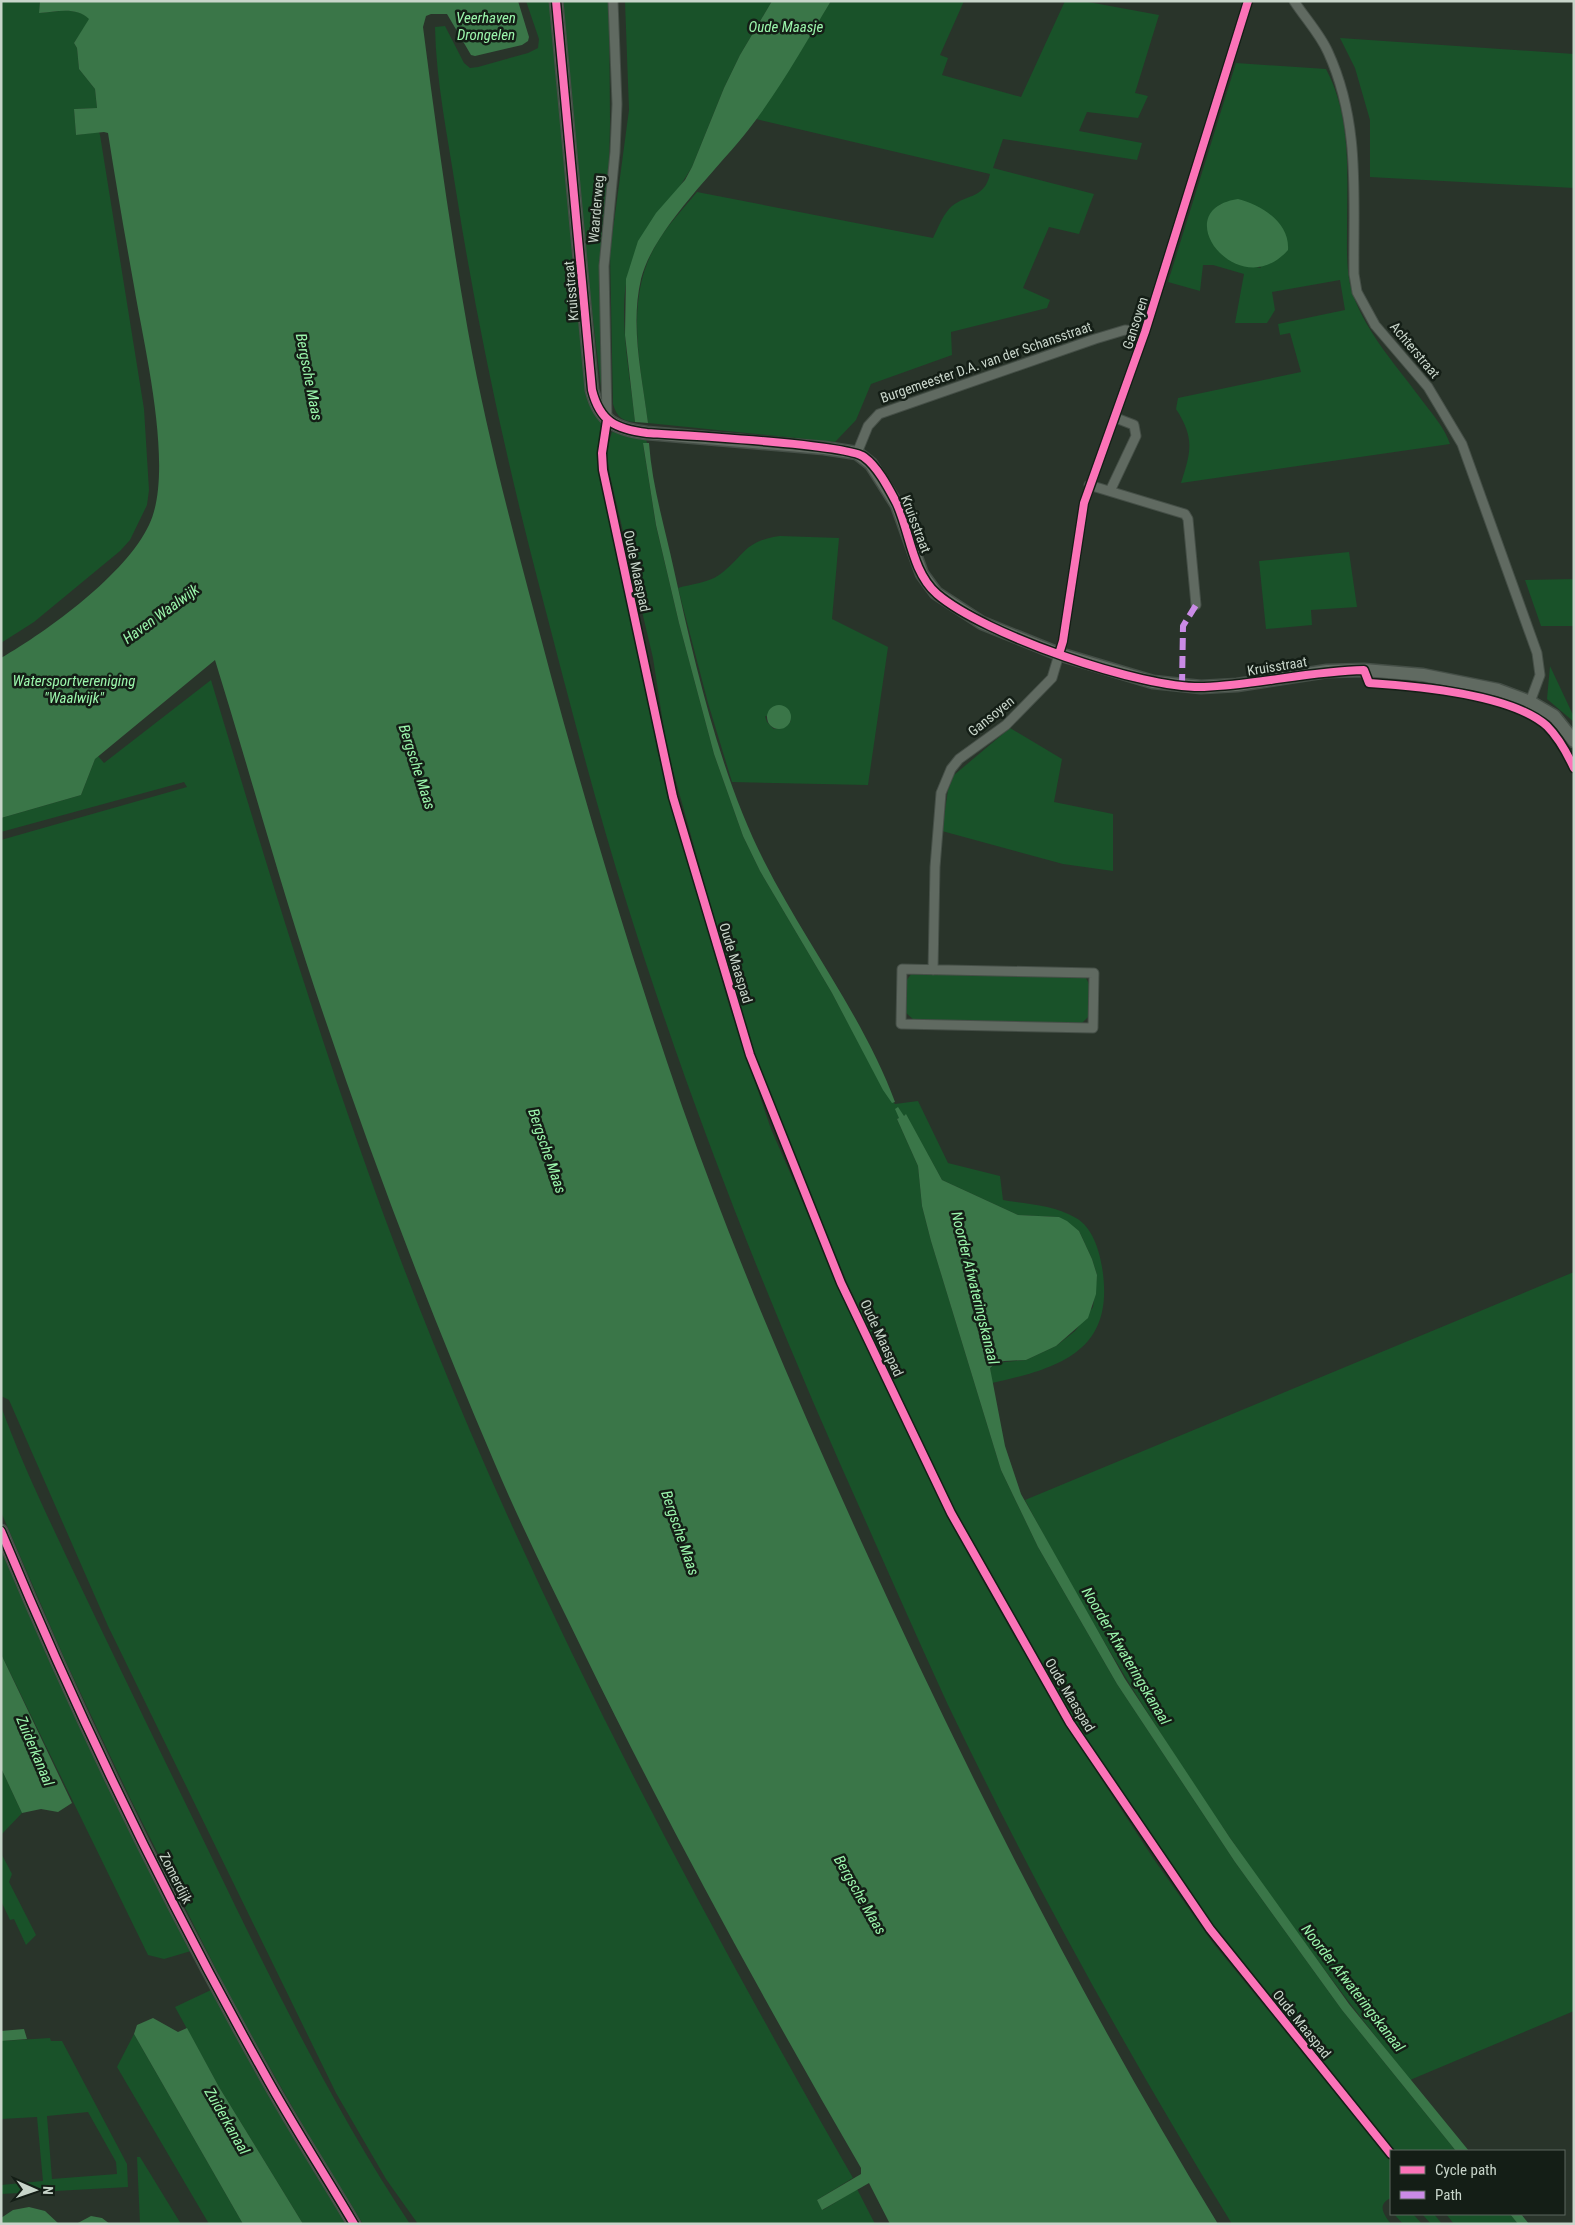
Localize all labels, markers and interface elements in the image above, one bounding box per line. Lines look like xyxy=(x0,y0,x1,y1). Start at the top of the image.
water label: Veerhaven Drongelen xyxy=(456,9,516,44)
water label: Oude Maasje xyxy=(749,18,824,36)
street label: Waarderweg xyxy=(585,174,607,244)
street label: Kruisstraat xyxy=(560,260,582,322)
street label: Gansoyen xyxy=(1119,295,1151,351)
street label: Burgemeester D.A. van der Schansstraat xyxy=(878,318,1094,406)
street label: Achterstraat xyxy=(1387,319,1443,381)
water label: Bergsche Maas xyxy=(292,332,326,422)
street label: Kruisstraat xyxy=(898,493,934,555)
street label: Oude Maaspad xyxy=(621,529,653,613)
water label: Haven Waalwijk xyxy=(119,580,203,648)
street label: Kruisstraat xyxy=(1246,653,1308,679)
water label: Watersportvereniging "Waalwijk" xyxy=(13,672,135,707)
street label: Gansoyen xyxy=(965,693,1017,739)
water label: Bergsche Maas xyxy=(395,722,439,812)
street label: Oude Maaspad xyxy=(716,921,756,1005)
water label: Bergsche Maas xyxy=(524,1106,570,1196)
water label: Noorder Afwateringskanaal xyxy=(947,1210,1003,1367)
street label: Oude Maaspad xyxy=(857,1297,907,1379)
water label: Bergsche Maas xyxy=(657,1488,703,1578)
water label: Noorder Afwateringskanaal xyxy=(1078,1584,1174,1728)
street label: Oude Maaspad xyxy=(1042,1655,1098,1735)
water label: Zuiderkanaal xyxy=(12,1712,58,1789)
street label: Zomerdijk xyxy=(156,1850,196,1907)
water label: Bergsche Maas xyxy=(830,1852,890,1938)
water label: Noorder Afwateringskanaal xyxy=(1298,1921,1409,2056)
street label: Oude Maaspad xyxy=(1270,1987,1334,2061)
water label: Zuiderkanaal xyxy=(200,2084,254,2158)
legend xyxy=(1390,2150,1565,2215)
text: Cycle path xyxy=(1435,2161,1497,2179)
north arrow xyxy=(10,2165,60,2215)
text: N xyxy=(40,2186,56,2195)
text: Path xyxy=(1435,2186,1462,2204)

